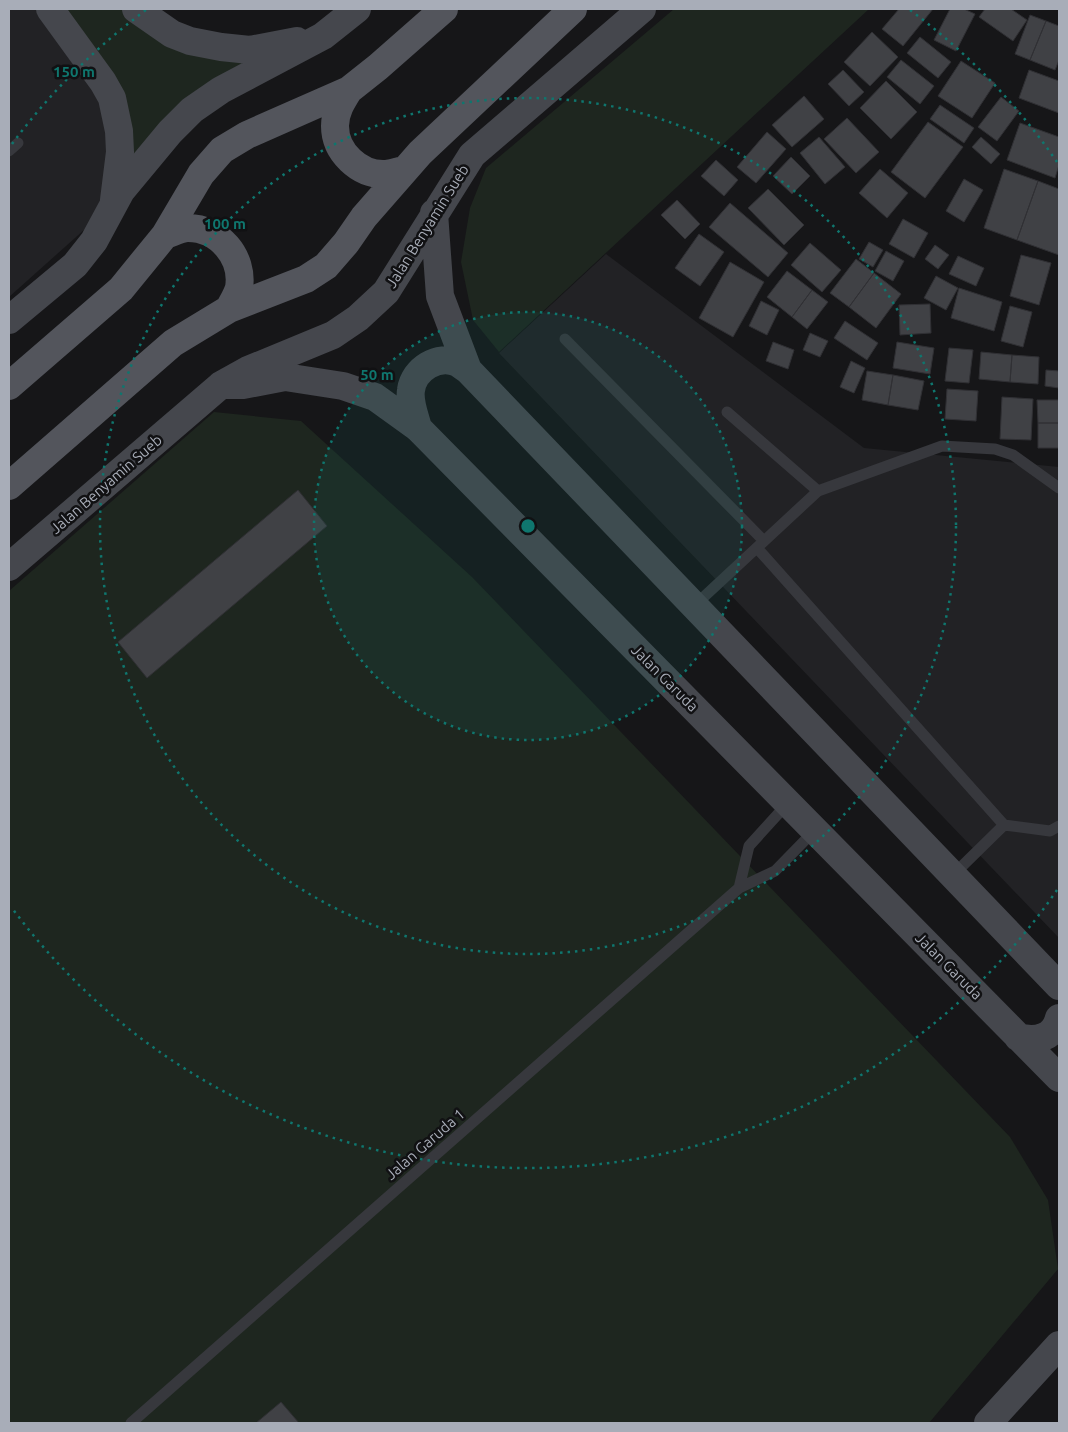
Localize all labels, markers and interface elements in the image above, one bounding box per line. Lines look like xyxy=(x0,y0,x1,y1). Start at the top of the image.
text: 150 m xyxy=(53,63,95,80)
street label: Jalan Benyamin Sueb xyxy=(382,161,472,291)
text: 100 m xyxy=(204,215,246,232)
text: 50 m xyxy=(360,366,394,383)
street label: Jalan Benyamin Sueb xyxy=(47,431,165,537)
centre of rings xyxy=(519,517,537,535)
street label: Jalan Garuda xyxy=(628,641,702,715)
street label: Jalan Garuda xyxy=(912,929,986,1003)
street label: Jalan Garuda 1 xyxy=(382,1105,468,1183)

